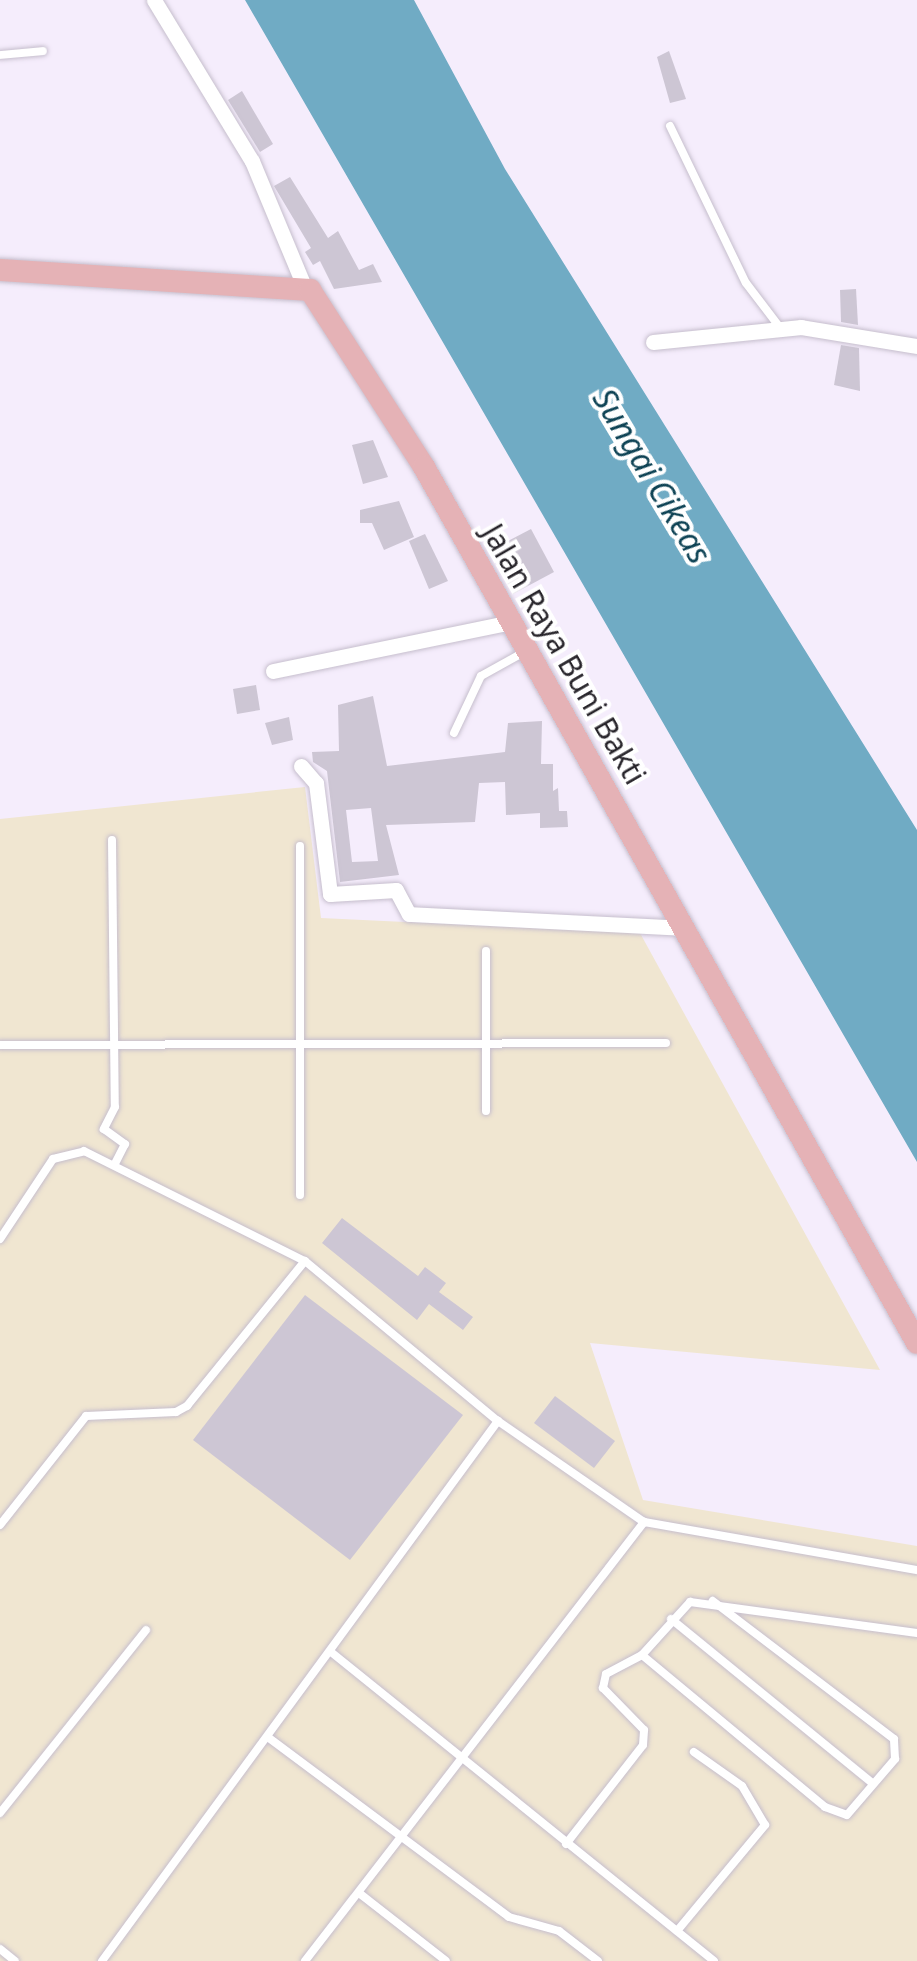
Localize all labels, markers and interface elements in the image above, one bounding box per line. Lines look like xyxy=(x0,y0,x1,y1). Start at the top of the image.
water label: Sungai Cikeas xyxy=(585,382,719,570)
street label: Jalan Raya Buni Bakti xyxy=(475,518,653,790)

